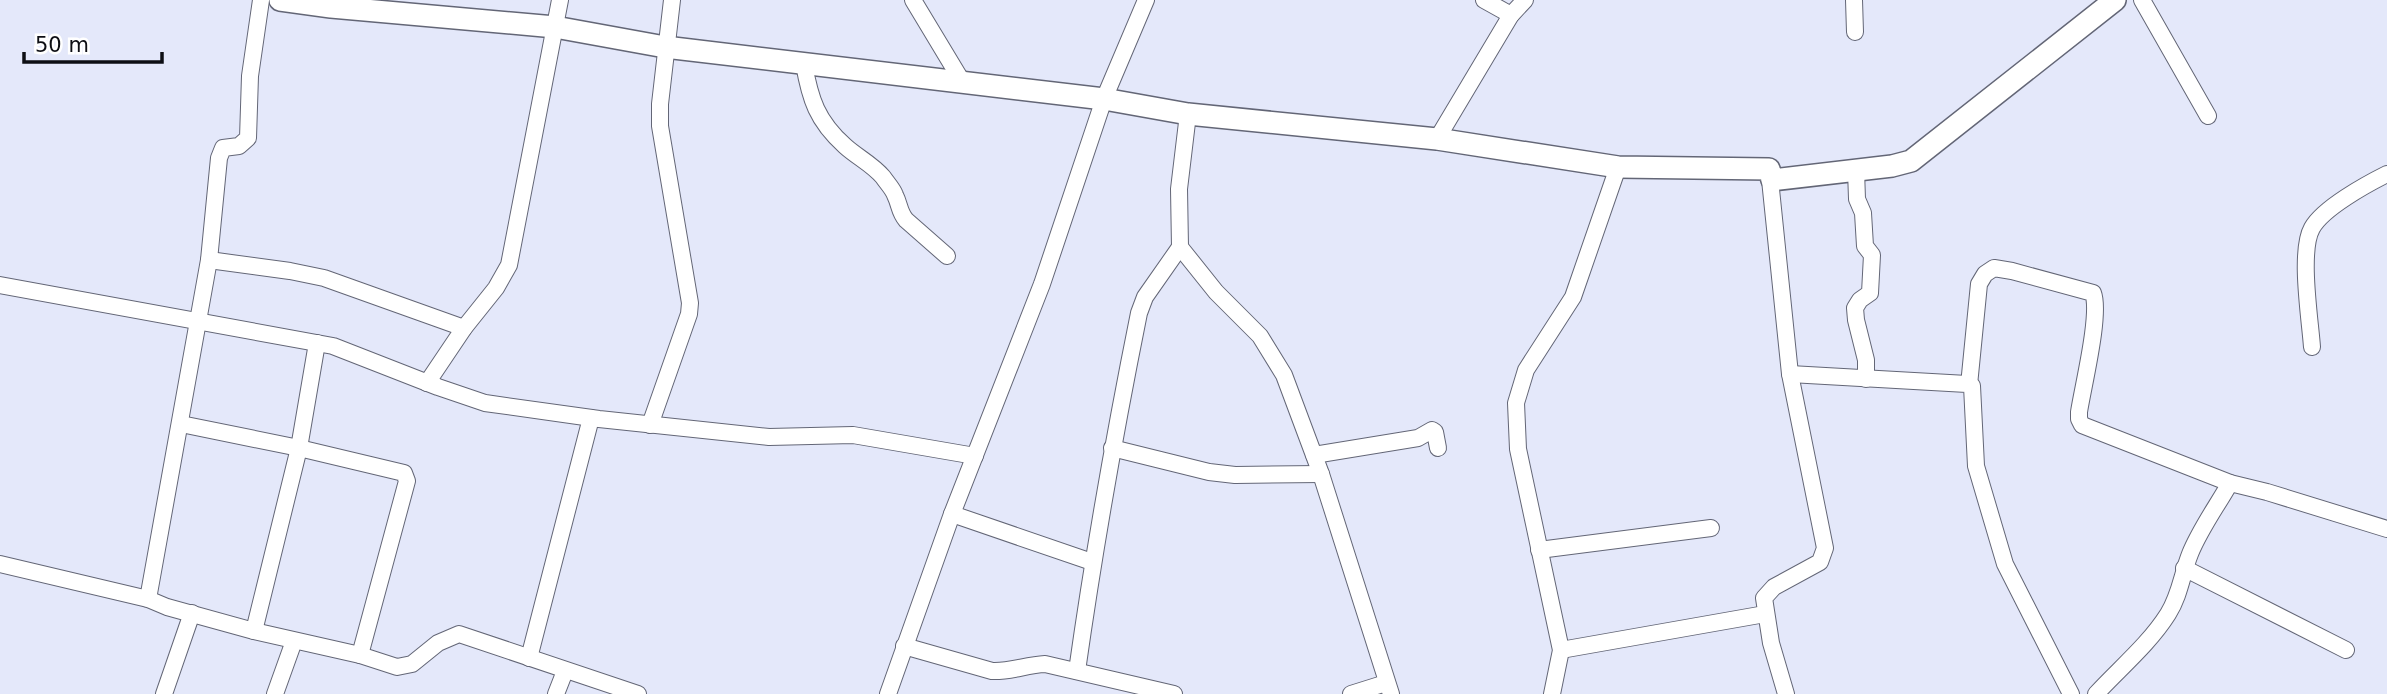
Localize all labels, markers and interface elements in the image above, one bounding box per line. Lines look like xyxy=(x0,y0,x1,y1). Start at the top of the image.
scale bar xyxy=(24,21,163,65)
text: 50 m xyxy=(35,33,89,57)

